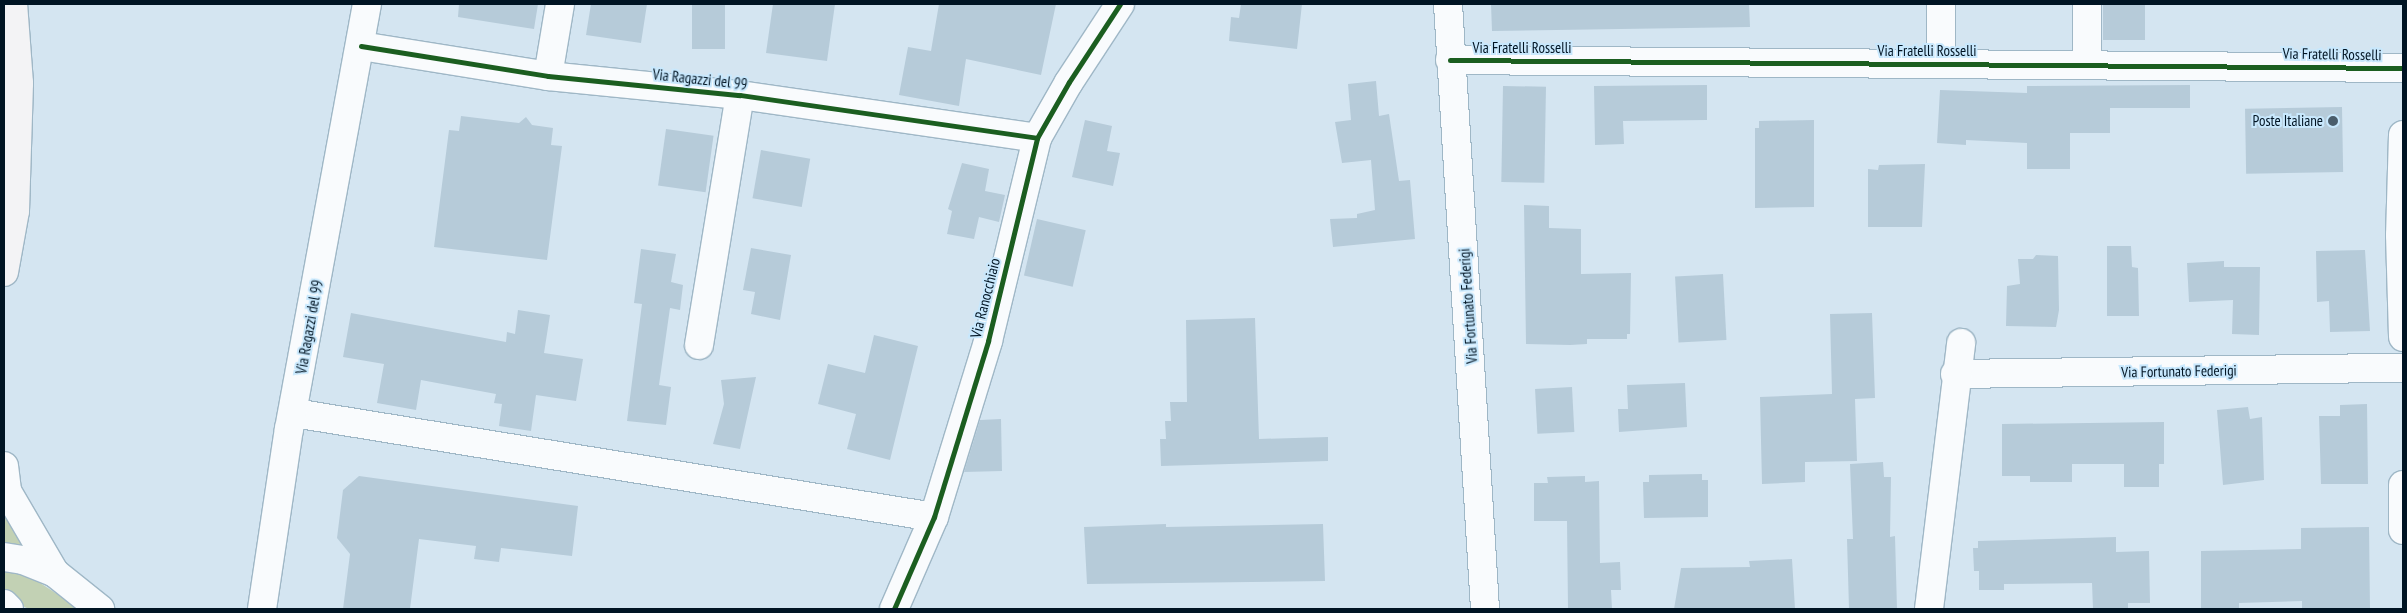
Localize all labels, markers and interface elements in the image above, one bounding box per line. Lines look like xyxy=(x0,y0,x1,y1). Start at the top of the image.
street label: Via Fratelli Rosselli xyxy=(1473,39,1571,57)
street label: Via Fratelli Rosselli xyxy=(1878,42,1976,60)
street label: Via Fratelli Rosselli xyxy=(2282,44,2382,64)
street label: Via Ragazzi del 99 xyxy=(652,65,748,93)
place label: Poste Italiane xyxy=(2253,112,2323,130)
marker: Poste Italiane xyxy=(2327,115,2339,127)
street label: Via Fortunato Federigi xyxy=(1455,248,1481,364)
street label: Via Ranocchiaio xyxy=(966,256,1004,340)
street label: Via Ragazzi del 99 xyxy=(292,279,326,375)
street label: Via Fortunato Federigi xyxy=(2121,361,2237,381)

